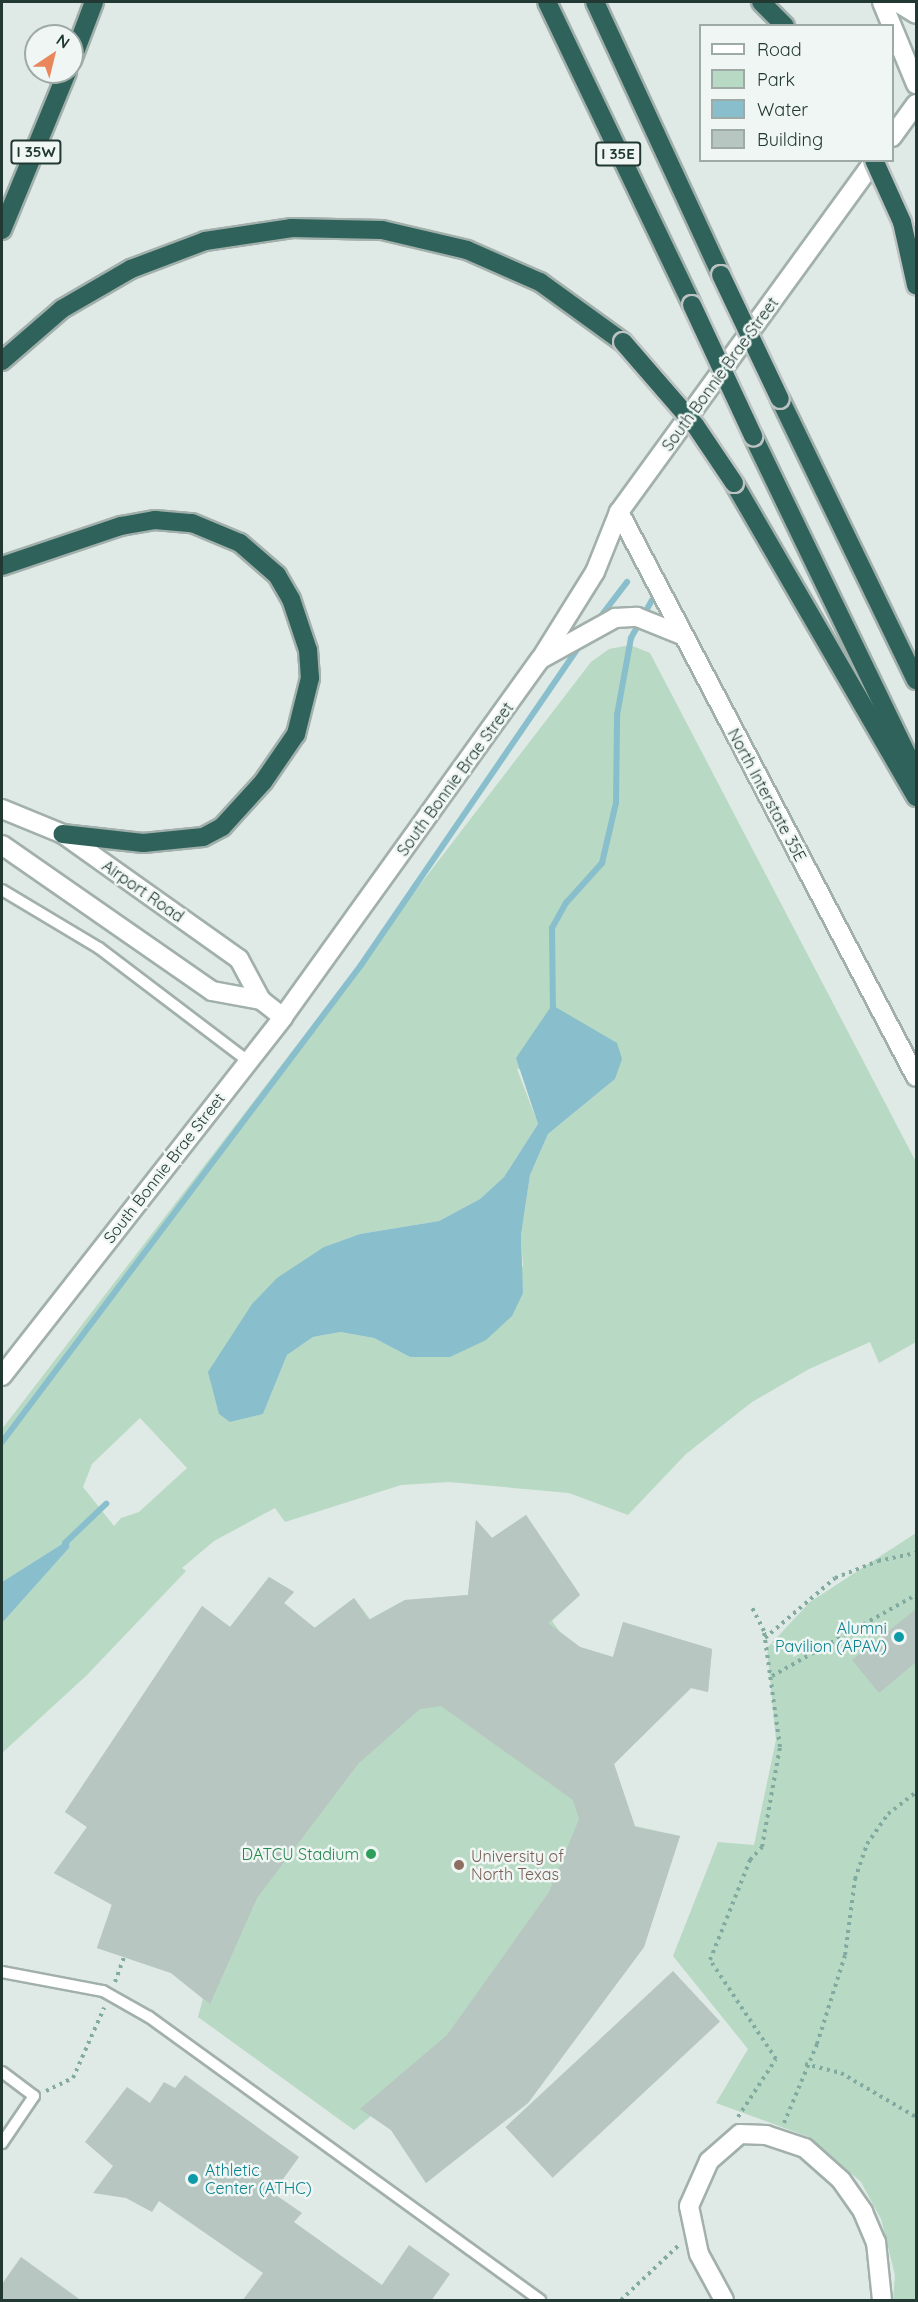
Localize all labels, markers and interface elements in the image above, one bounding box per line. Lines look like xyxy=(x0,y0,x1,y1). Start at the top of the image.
north arrow xyxy=(24,24,84,84)
legend xyxy=(699,24,894,162)
text: N xyxy=(53,29,74,52)
text: Road xyxy=(757,38,802,61)
text: Park xyxy=(757,68,795,91)
text: Water xyxy=(757,98,808,121)
text: Building xyxy=(757,128,823,151)
road number: I 35W xyxy=(9,140,63,164)
road number: I 35E xyxy=(594,142,642,166)
street label: South Bonnie Brae Street xyxy=(658,293,782,455)
street label: South Bonnie Brae Street xyxy=(393,698,517,860)
street label: North Interstate 35E xyxy=(724,725,810,865)
street label: Airport Road xyxy=(99,856,187,926)
street label: South Bonnie Brae Street xyxy=(99,1089,229,1247)
place label: Alumni Pavilion (APAV) xyxy=(775,1618,887,1656)
marker: Alumni Pavilion (APAV) xyxy=(892,1630,906,1644)
place label: DATCU Stadium xyxy=(242,1844,359,1864)
place label: University of North Texas xyxy=(471,1846,564,1884)
marker: DATCU Stadium xyxy=(364,1847,378,1861)
marker: University of North Texas xyxy=(452,1858,466,1872)
place label: Athletic Center (ATHC) xyxy=(205,2160,312,2198)
marker: Athletic Center (ATHC) xyxy=(186,2172,200,2186)

